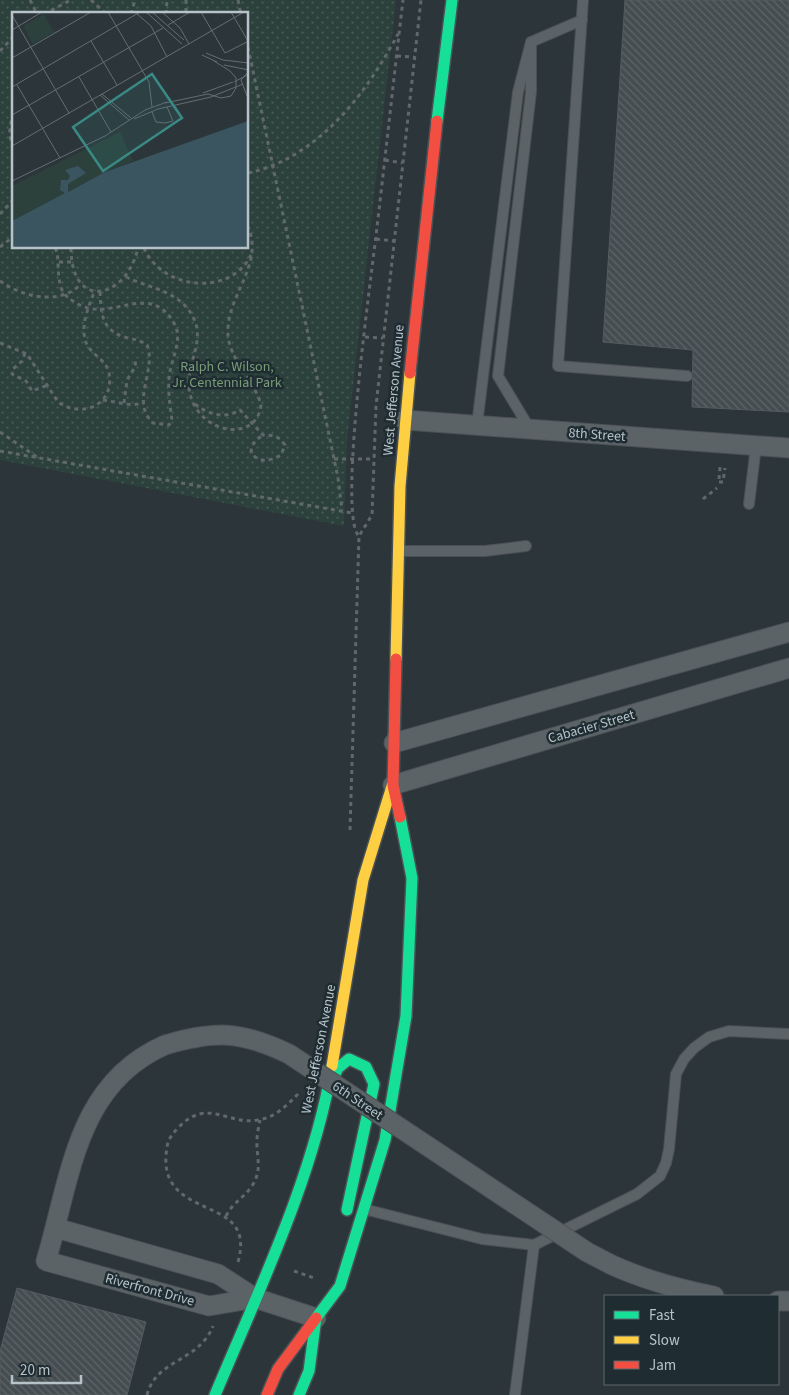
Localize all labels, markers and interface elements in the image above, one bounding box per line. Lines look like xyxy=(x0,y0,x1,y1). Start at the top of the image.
inset map xyxy=(12,12,249,249)
street label: West Jefferson Avenue xyxy=(378,324,410,456)
park label: Ralph C. Wilson, Jr. Centennial Park xyxy=(172,357,282,393)
street label: 8th Street xyxy=(568,423,626,447)
street label: Cabacier Street xyxy=(546,705,637,749)
street label: West Jefferson Avenue xyxy=(297,983,341,1116)
street label: 6th Street xyxy=(328,1077,387,1125)
street label: Riverfront Drive xyxy=(103,1268,197,1311)
legend xyxy=(604,1295,779,1385)
text: Fast xyxy=(649,1305,675,1326)
text: Slow xyxy=(649,1330,680,1351)
scale bar xyxy=(12,1352,81,1384)
text: Jam xyxy=(649,1355,676,1376)
text: 20 m xyxy=(20,1360,50,1381)

